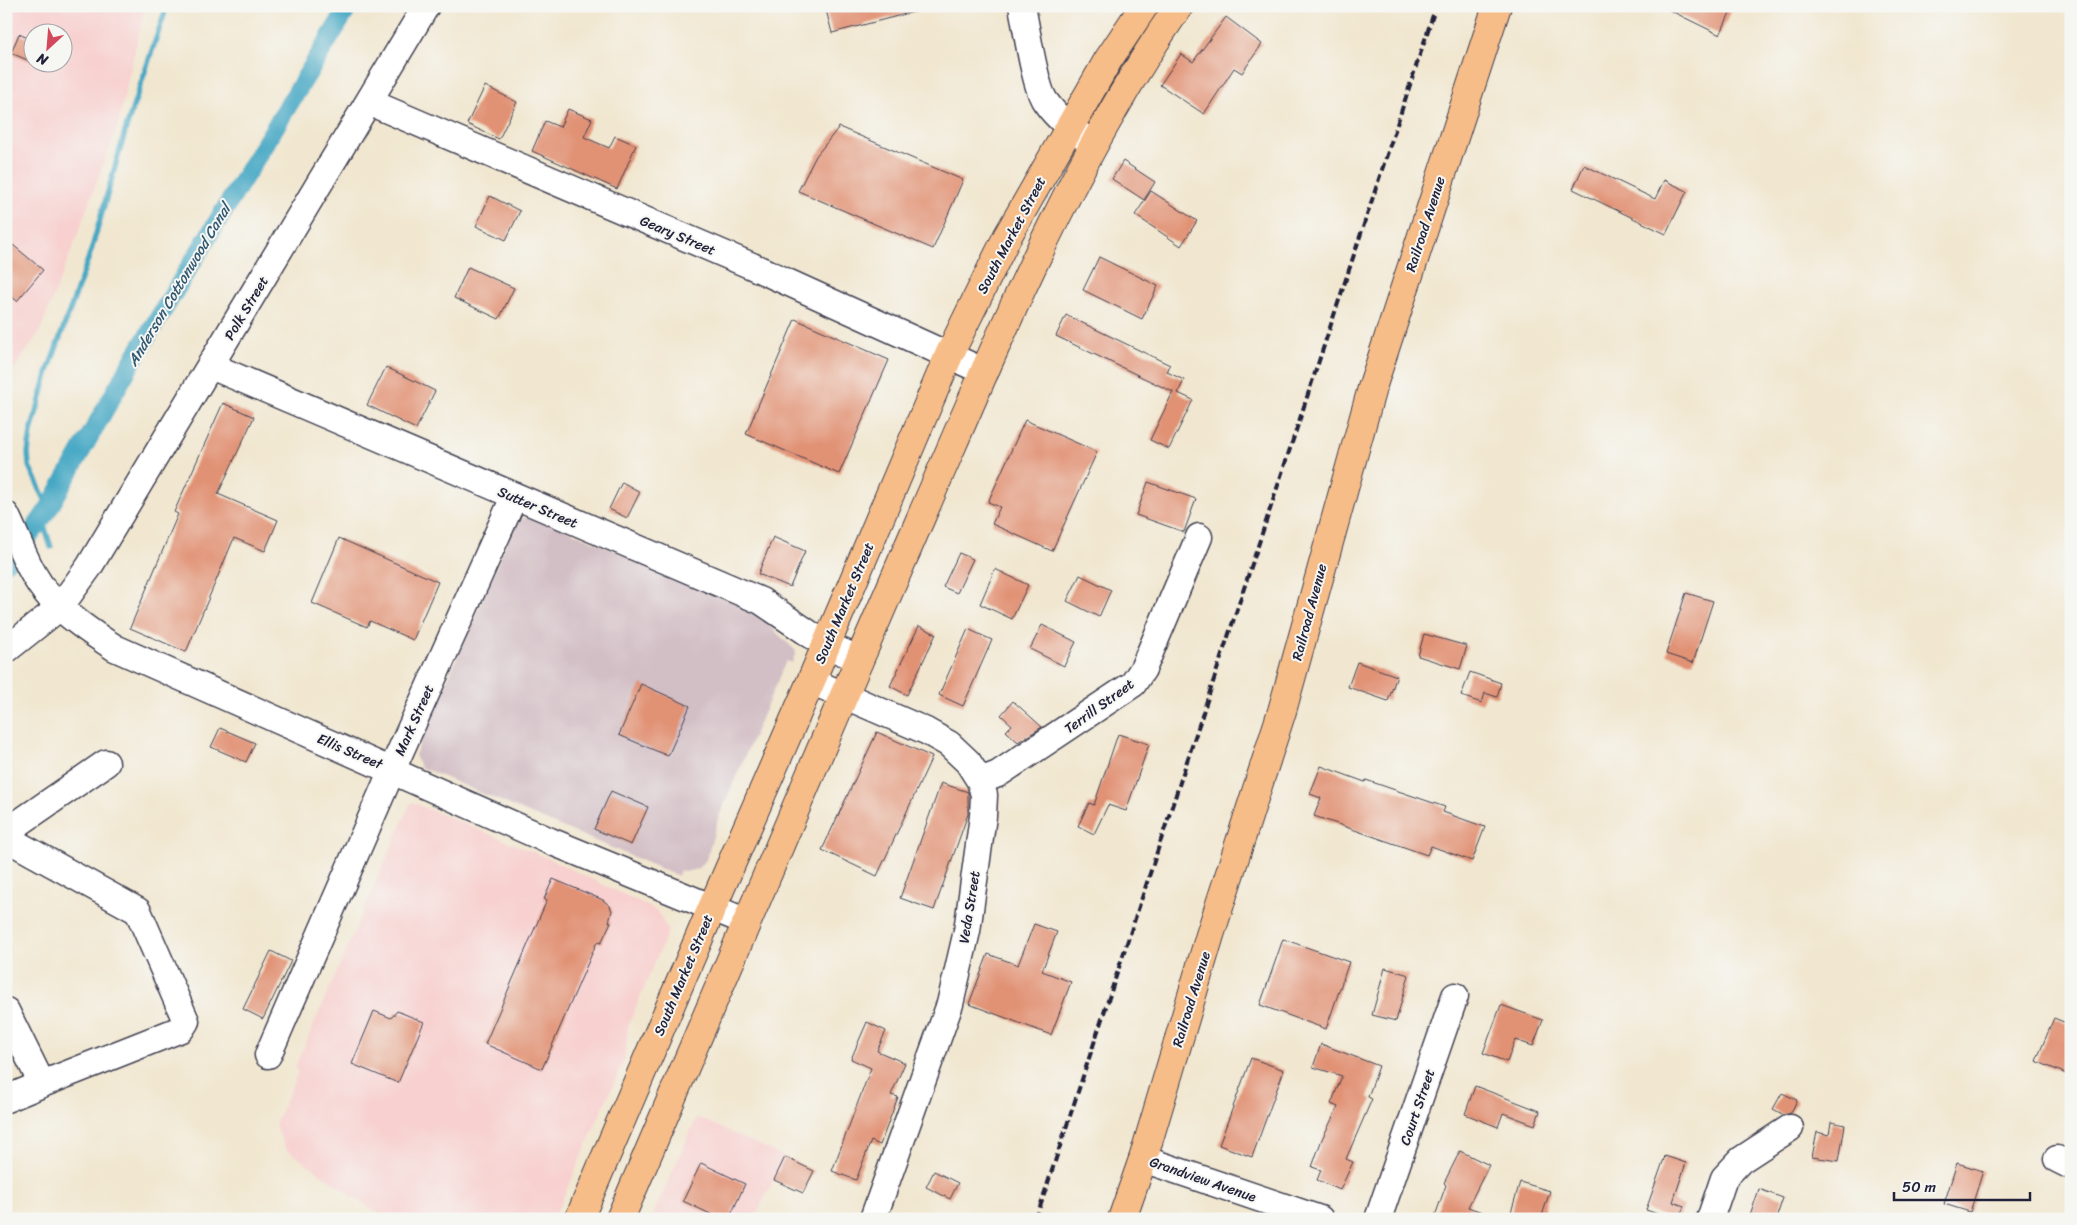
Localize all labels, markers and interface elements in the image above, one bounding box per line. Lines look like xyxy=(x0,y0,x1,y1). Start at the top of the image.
north arrow xyxy=(22,22,72,72)
text: N xyxy=(32,46,53,73)
street label: South Market Street xyxy=(970,172,1053,298)
street label: Railroad Avenue xyxy=(1398,173,1453,275)
water label: Anderson Cottonwood Canal xyxy=(120,196,240,372)
street label: Geary Street xyxy=(636,208,720,263)
street label: Polk Street xyxy=(217,271,276,345)
street label: Sutter Street xyxy=(494,479,582,536)
street label: South Market Street xyxy=(808,539,881,668)
street label: Railroad Avenue xyxy=(1285,561,1334,663)
street label: Terrill Street xyxy=(1059,672,1140,741)
street label: Mark Street xyxy=(388,680,441,760)
street label: Ellis Street xyxy=(313,726,388,777)
street label: Veda Street xyxy=(951,869,988,945)
street label: South Market Street xyxy=(647,911,720,1040)
street label: Railroad Avenue xyxy=(1165,948,1218,1050)
street label: Court Street xyxy=(1393,1065,1442,1149)
street label: Grandview Avenue xyxy=(1146,1149,1260,1210)
scale bar xyxy=(1894,1170,2031,1202)
text: 50 m xyxy=(1902,1174,1937,1200)

